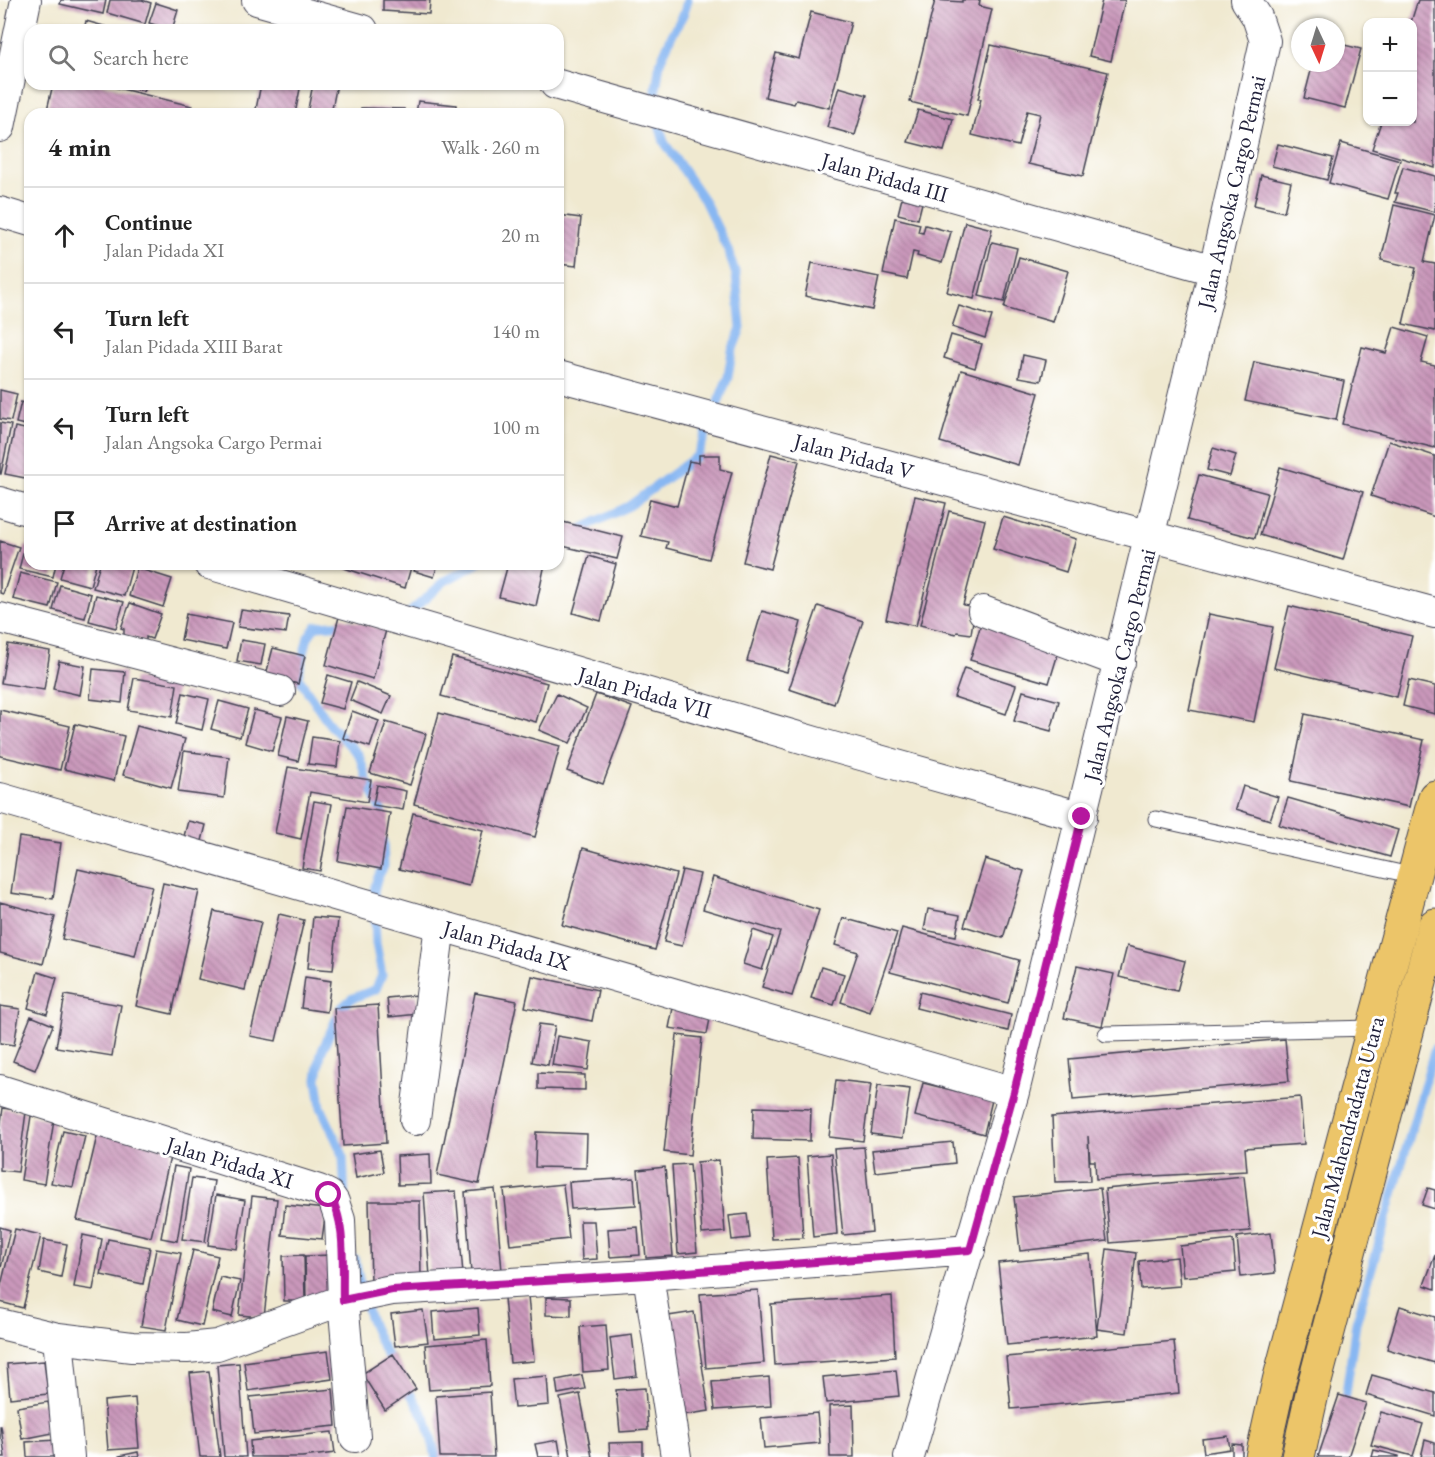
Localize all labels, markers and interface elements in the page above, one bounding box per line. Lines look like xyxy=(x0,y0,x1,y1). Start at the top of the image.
north arrow xyxy=(1291,18,1345,72)
map controls xyxy=(1363,18,1417,126)
button: + xyxy=(1363,18,1417,72)
search box xyxy=(24,24,564,90)
icon: search xyxy=(45,41,78,74)
text: Search here xyxy=(93,43,188,72)
button: − xyxy=(1363,72,1417,126)
street label: Jalan Angsoka Cargo Permai xyxy=(1190,73,1272,314)
text: 4 min xyxy=(48,130,111,164)
text: Walk · 260 m xyxy=(441,134,540,160)
street label: Jalan Pidada III xyxy=(816,145,952,210)
text: Continue xyxy=(105,208,192,237)
icon: ahead xyxy=(48,219,81,252)
text: 20 m xyxy=(501,222,540,248)
text: Jalan Pidada XI xyxy=(105,237,224,263)
text: Turn left xyxy=(105,304,189,333)
icon: left xyxy=(48,315,81,348)
text: 140 m xyxy=(492,318,540,344)
text: Jalan Pidada XIII Barat xyxy=(105,333,282,359)
text: Turn left xyxy=(105,400,189,429)
icon: left xyxy=(48,411,81,444)
text: 100 m xyxy=(492,414,540,440)
street label: Jalan Pidada V xyxy=(789,426,917,486)
text: Jalan Angsoka Cargo Permai xyxy=(105,429,322,455)
icon: arrive xyxy=(48,507,81,540)
text: Arrive at destination xyxy=(105,509,297,538)
street label: Jalan Angsoka Cargo Permai xyxy=(1076,546,1162,786)
street label: Jalan Pidada VII xyxy=(573,659,716,726)
route end xyxy=(1068,803,1094,829)
street label: Jalan Pidada IX xyxy=(438,913,574,978)
street label: Jalan Mahendradatta Utara xyxy=(1303,1013,1391,1243)
street label: Jalan Pidada XI xyxy=(161,1129,297,1196)
route start xyxy=(315,1181,341,1207)

